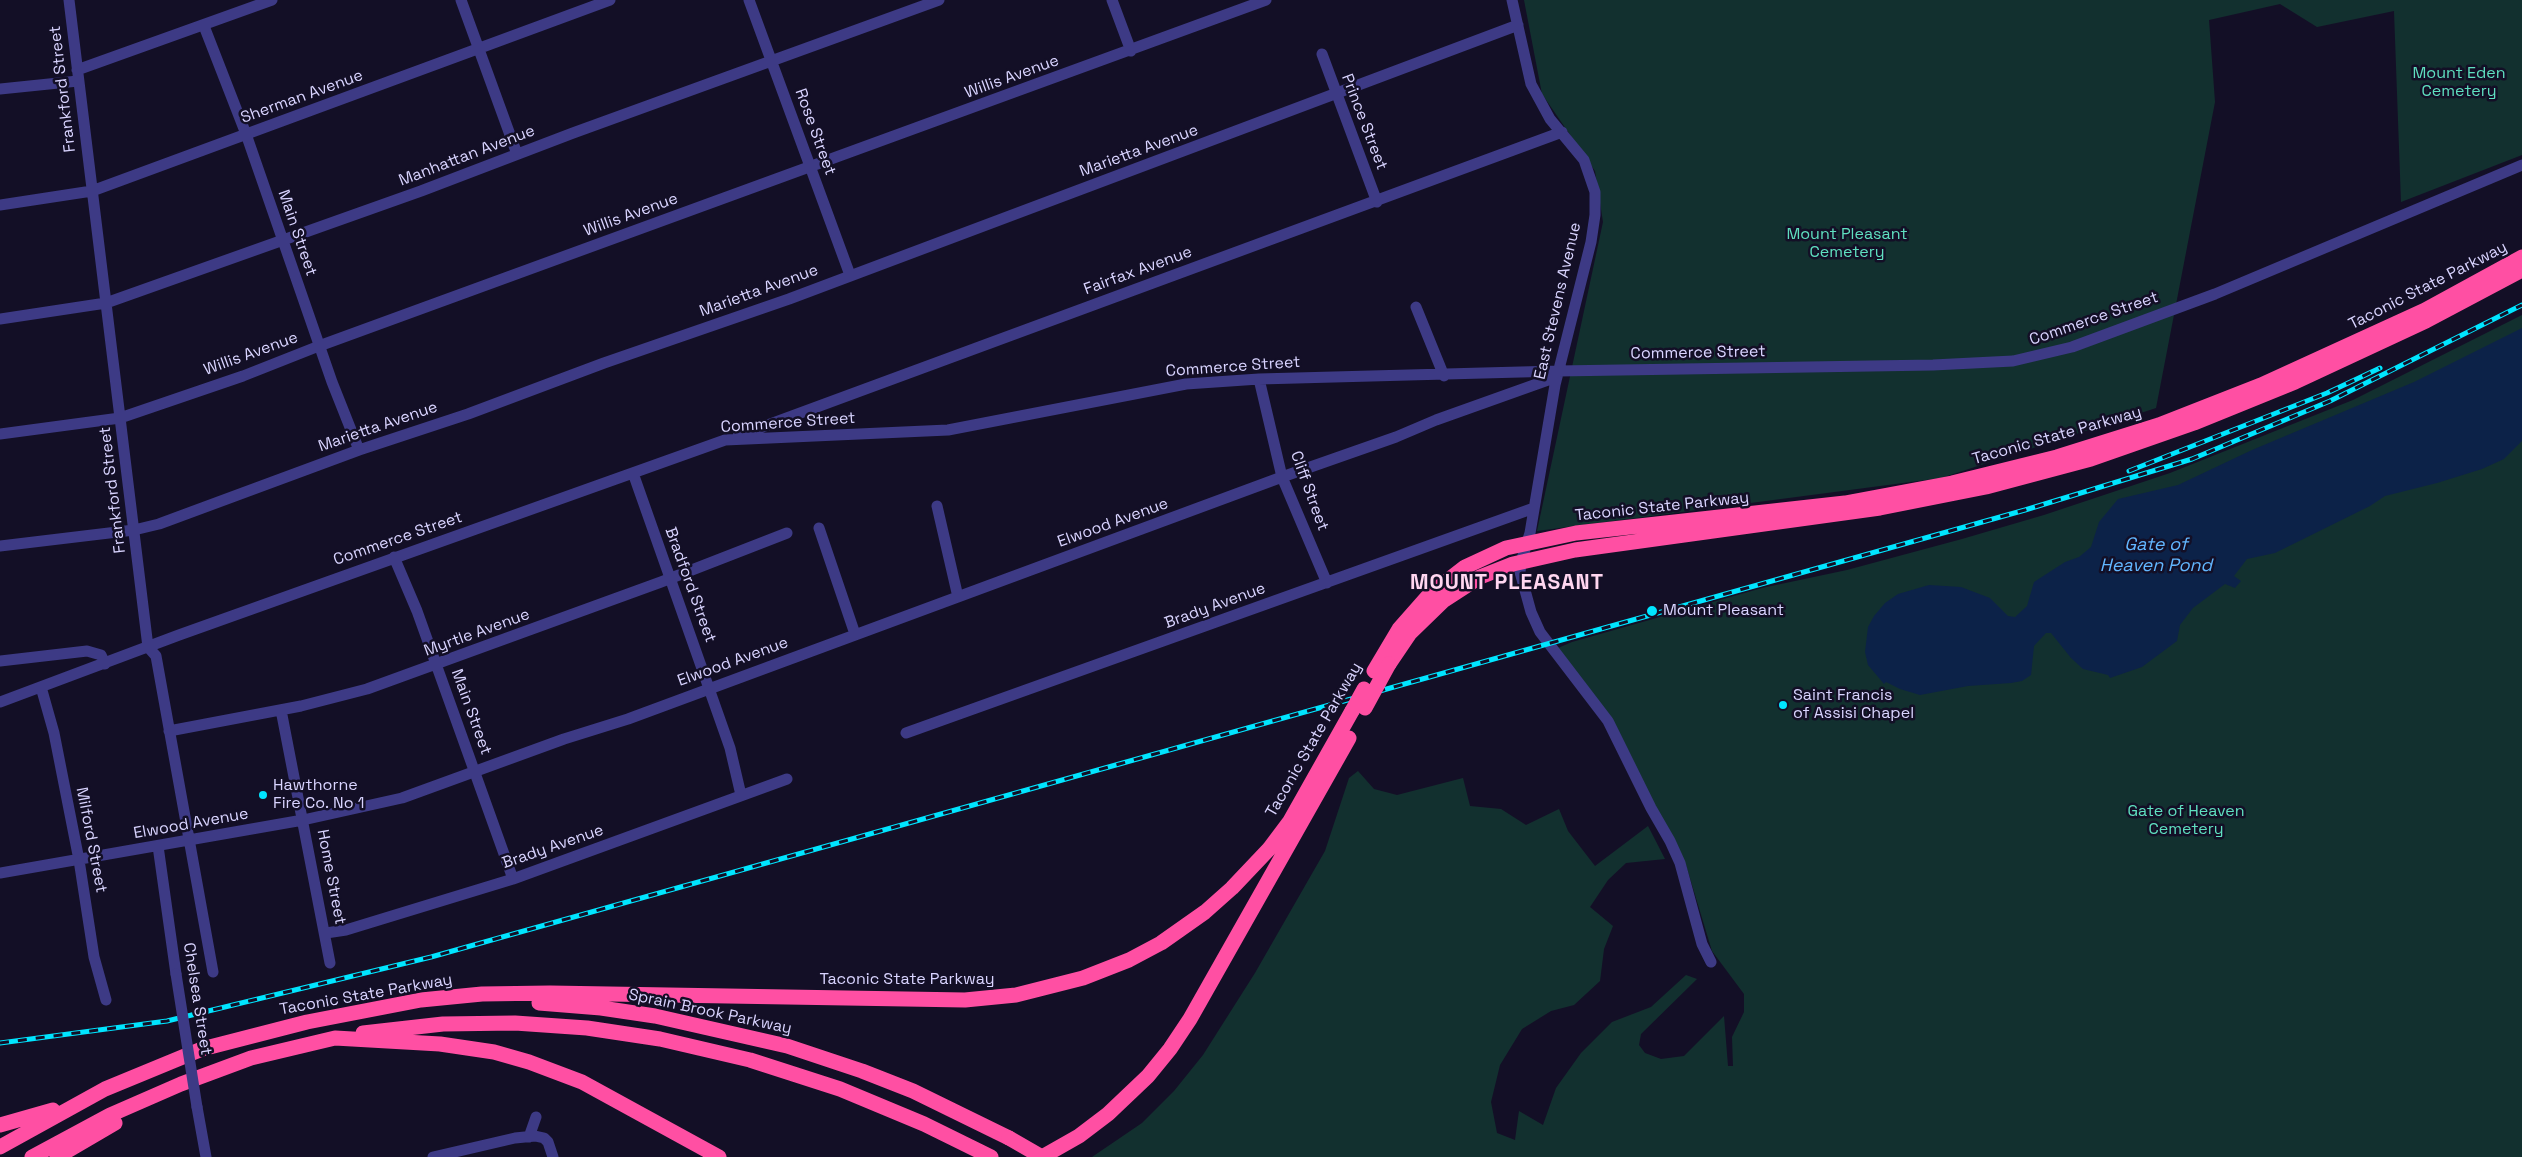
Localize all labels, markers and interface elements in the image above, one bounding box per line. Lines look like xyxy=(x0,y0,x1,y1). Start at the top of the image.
street label: Frankford Street xyxy=(46,24,80,154)
street label: Willis Avenue xyxy=(962,51,1062,103)
park label: Mount Eden Cemetery xyxy=(2412,64,2506,102)
street label: Sherman Avenue xyxy=(238,66,366,128)
street label: Prince Street xyxy=(1337,71,1391,173)
street label: Rose Street xyxy=(790,86,840,178)
street label: Manhattan Avenue xyxy=(396,121,538,191)
street label: Marietta Avenue xyxy=(1077,121,1201,181)
street label: Main Street xyxy=(273,187,321,279)
street label: Willis Avenue xyxy=(581,189,681,241)
street label: East Stevens Avenue xyxy=(1531,221,1585,381)
park label: Mount Pleasant Cemetery xyxy=(1786,225,1908,263)
street label: Taconic State Parkway xyxy=(2346,238,2510,334)
street label: Fairfax Avenue xyxy=(1081,242,1195,300)
street label: Marietta Avenue xyxy=(697,261,821,321)
street label: Commerce Street xyxy=(2027,288,2161,350)
street label: Willis Avenue xyxy=(201,328,301,380)
street label: Commerce Street xyxy=(1630,342,1766,364)
street label: Commerce Street xyxy=(1165,353,1301,381)
street label: Marietta Avenue xyxy=(316,398,440,456)
street label: Taconic State Parkway xyxy=(1970,403,2144,469)
street label: Commerce Street xyxy=(720,409,856,437)
street label: Frankford Street xyxy=(96,425,130,555)
street label: Cliff Street xyxy=(1286,449,1332,533)
street label: Taconic State Parkway xyxy=(1574,488,1750,526)
street label: Elwood Avenue xyxy=(1055,494,1171,552)
street label: Commerce Street xyxy=(331,508,465,570)
street label: Bradford Street xyxy=(660,525,720,645)
water label: Gate of Heaven Pond xyxy=(2100,534,2212,576)
district label: MOUNT PLEASANT xyxy=(1408,570,1606,596)
street label: Brady Avenue xyxy=(1162,579,1268,633)
place label: Mount Pleasant xyxy=(1663,601,1784,621)
marker: Mount Pleasant xyxy=(1645,604,1659,618)
street label: Myrtle Avenue xyxy=(422,605,532,661)
street label: Elwood Avenue xyxy=(675,633,791,691)
street label: Taconic State Parkway xyxy=(1262,659,1366,821)
street label: Main Street xyxy=(447,667,495,757)
place label: Saint Francis of Assisi Chapel xyxy=(1793,686,1914,724)
marker: Saint Francis of Assisi Chapel xyxy=(1777,699,1789,711)
place label: Hawthorne Fire Co. No 1 xyxy=(273,776,364,814)
street label: Milford Street xyxy=(71,785,111,895)
marker: Hawthorne Fire Co. No 1 xyxy=(257,789,269,801)
park label: Gate of Heaven Cemetery xyxy=(2128,802,2244,840)
street label: Elwood Avenue xyxy=(132,804,250,844)
street label: Brady Avenue xyxy=(500,821,606,873)
street label: Home Street xyxy=(312,828,350,926)
street label: Chelsea Street xyxy=(179,941,215,1057)
street label: Taconic State Parkway xyxy=(278,970,454,1020)
street label: Taconic State Parkway xyxy=(819,970,995,990)
street label: Sprain Brook Parkway xyxy=(627,985,793,1039)

